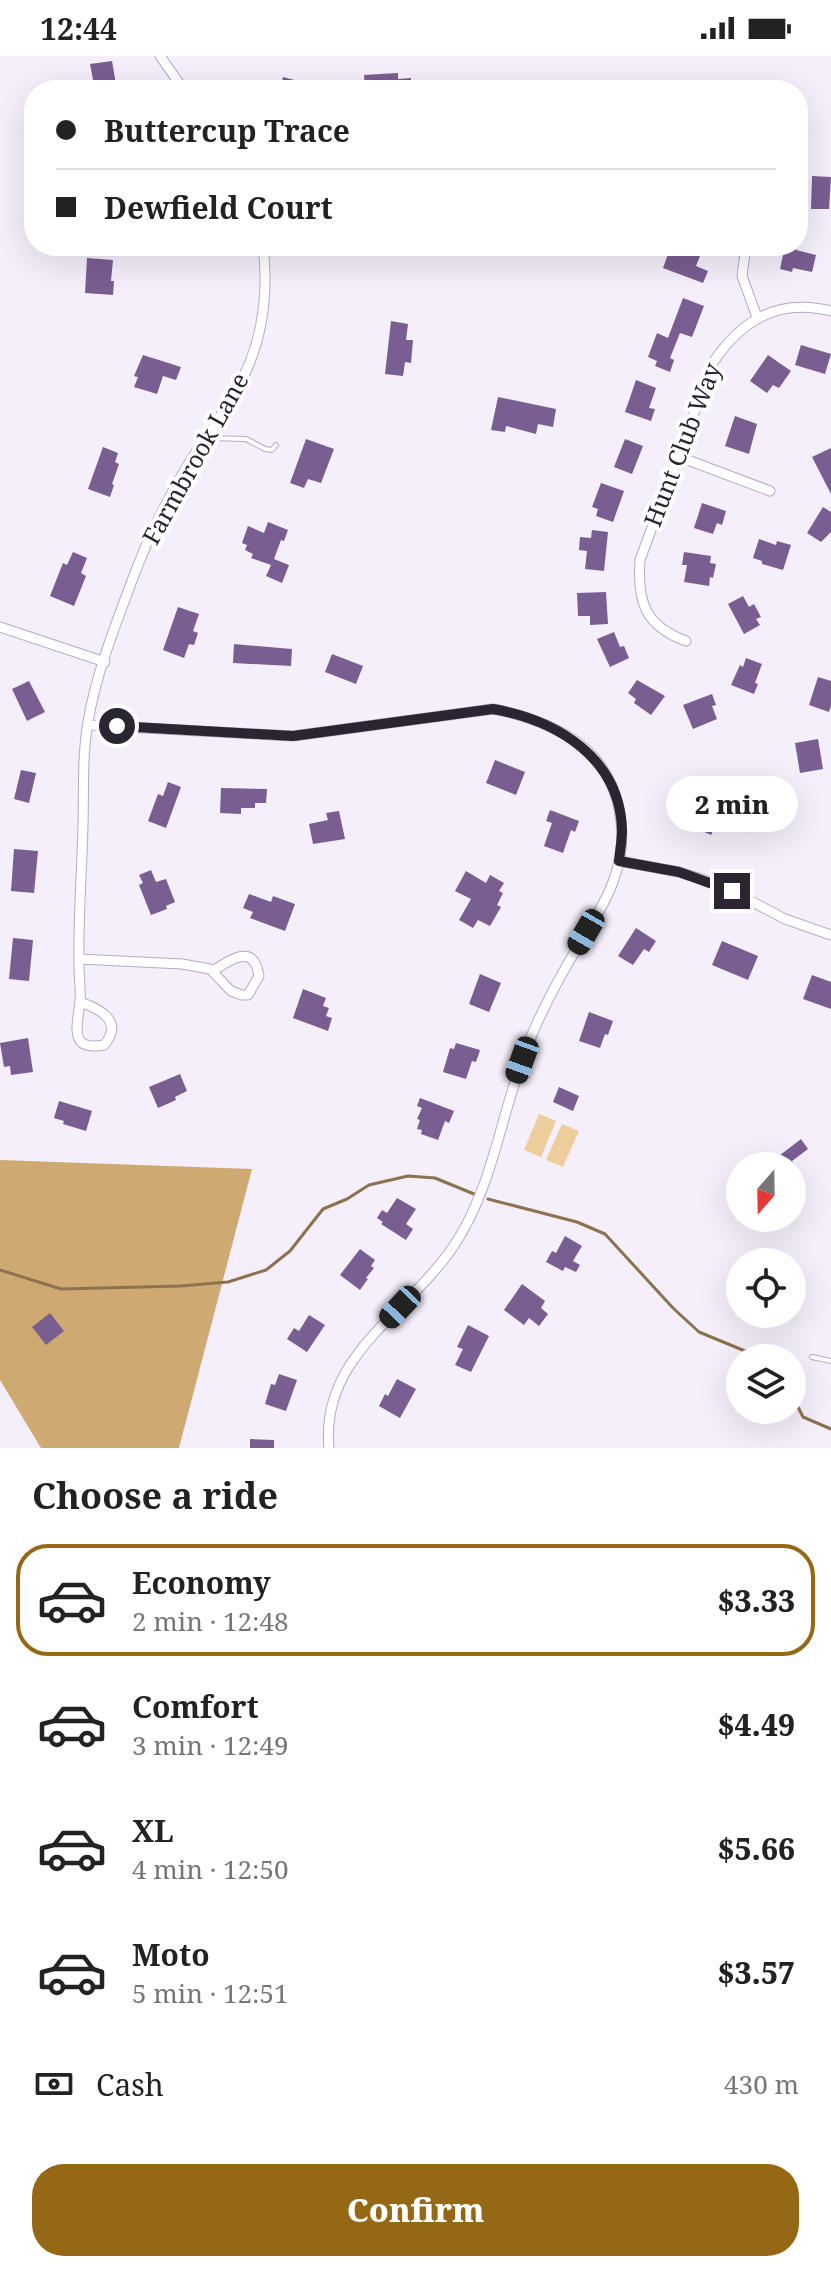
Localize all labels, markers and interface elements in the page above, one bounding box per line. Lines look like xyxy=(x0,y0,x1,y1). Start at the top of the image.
text: 12:44 xyxy=(40,8,117,49)
text: Buttercup Trace xyxy=(104,110,350,151)
text: Dewfield Court xyxy=(104,187,333,228)
street label: Hunt Club Way xyxy=(635,357,728,531)
street label: Farmbrook Lane xyxy=(134,367,256,550)
route start xyxy=(99,708,135,744)
callout: 2 min xyxy=(666,775,798,831)
text: 2 min xyxy=(695,786,769,822)
route end xyxy=(714,873,750,909)
car xyxy=(564,905,608,959)
car xyxy=(503,1033,541,1087)
north arrow xyxy=(726,1152,806,1232)
map controls xyxy=(726,1152,806,1424)
button: locate xyxy=(726,1248,806,1328)
car xyxy=(375,1281,425,1333)
button: layers xyxy=(726,1344,806,1424)
text: Choose a ride xyxy=(32,1471,278,1520)
text: Economy xyxy=(132,1562,271,1603)
icon: car xyxy=(36,1564,108,1636)
text: $3.33 xyxy=(718,1580,795,1621)
text: 2 min · 12:48 xyxy=(132,1603,289,1639)
text: Comfort xyxy=(132,1686,259,1727)
icon: car xyxy=(36,1688,108,1760)
text: $4.49 xyxy=(718,1704,795,1745)
text: 3 min · 12:49 xyxy=(132,1727,289,1763)
text: XL xyxy=(132,1810,174,1851)
icon: car xyxy=(36,1812,108,1884)
text: $5.66 xyxy=(718,1828,795,1869)
text: 4 min · 12:50 xyxy=(132,1851,289,1887)
text: Moto xyxy=(132,1934,210,1975)
icon: car xyxy=(36,1936,108,2008)
text: $3.57 xyxy=(718,1952,795,1993)
text: 5 min · 12:51 xyxy=(132,1975,289,2011)
icon: cash xyxy=(32,2062,76,2106)
text: Cash xyxy=(96,2064,164,2105)
text: 430 m xyxy=(724,2066,799,2102)
button: Confirm xyxy=(32,2164,799,2256)

